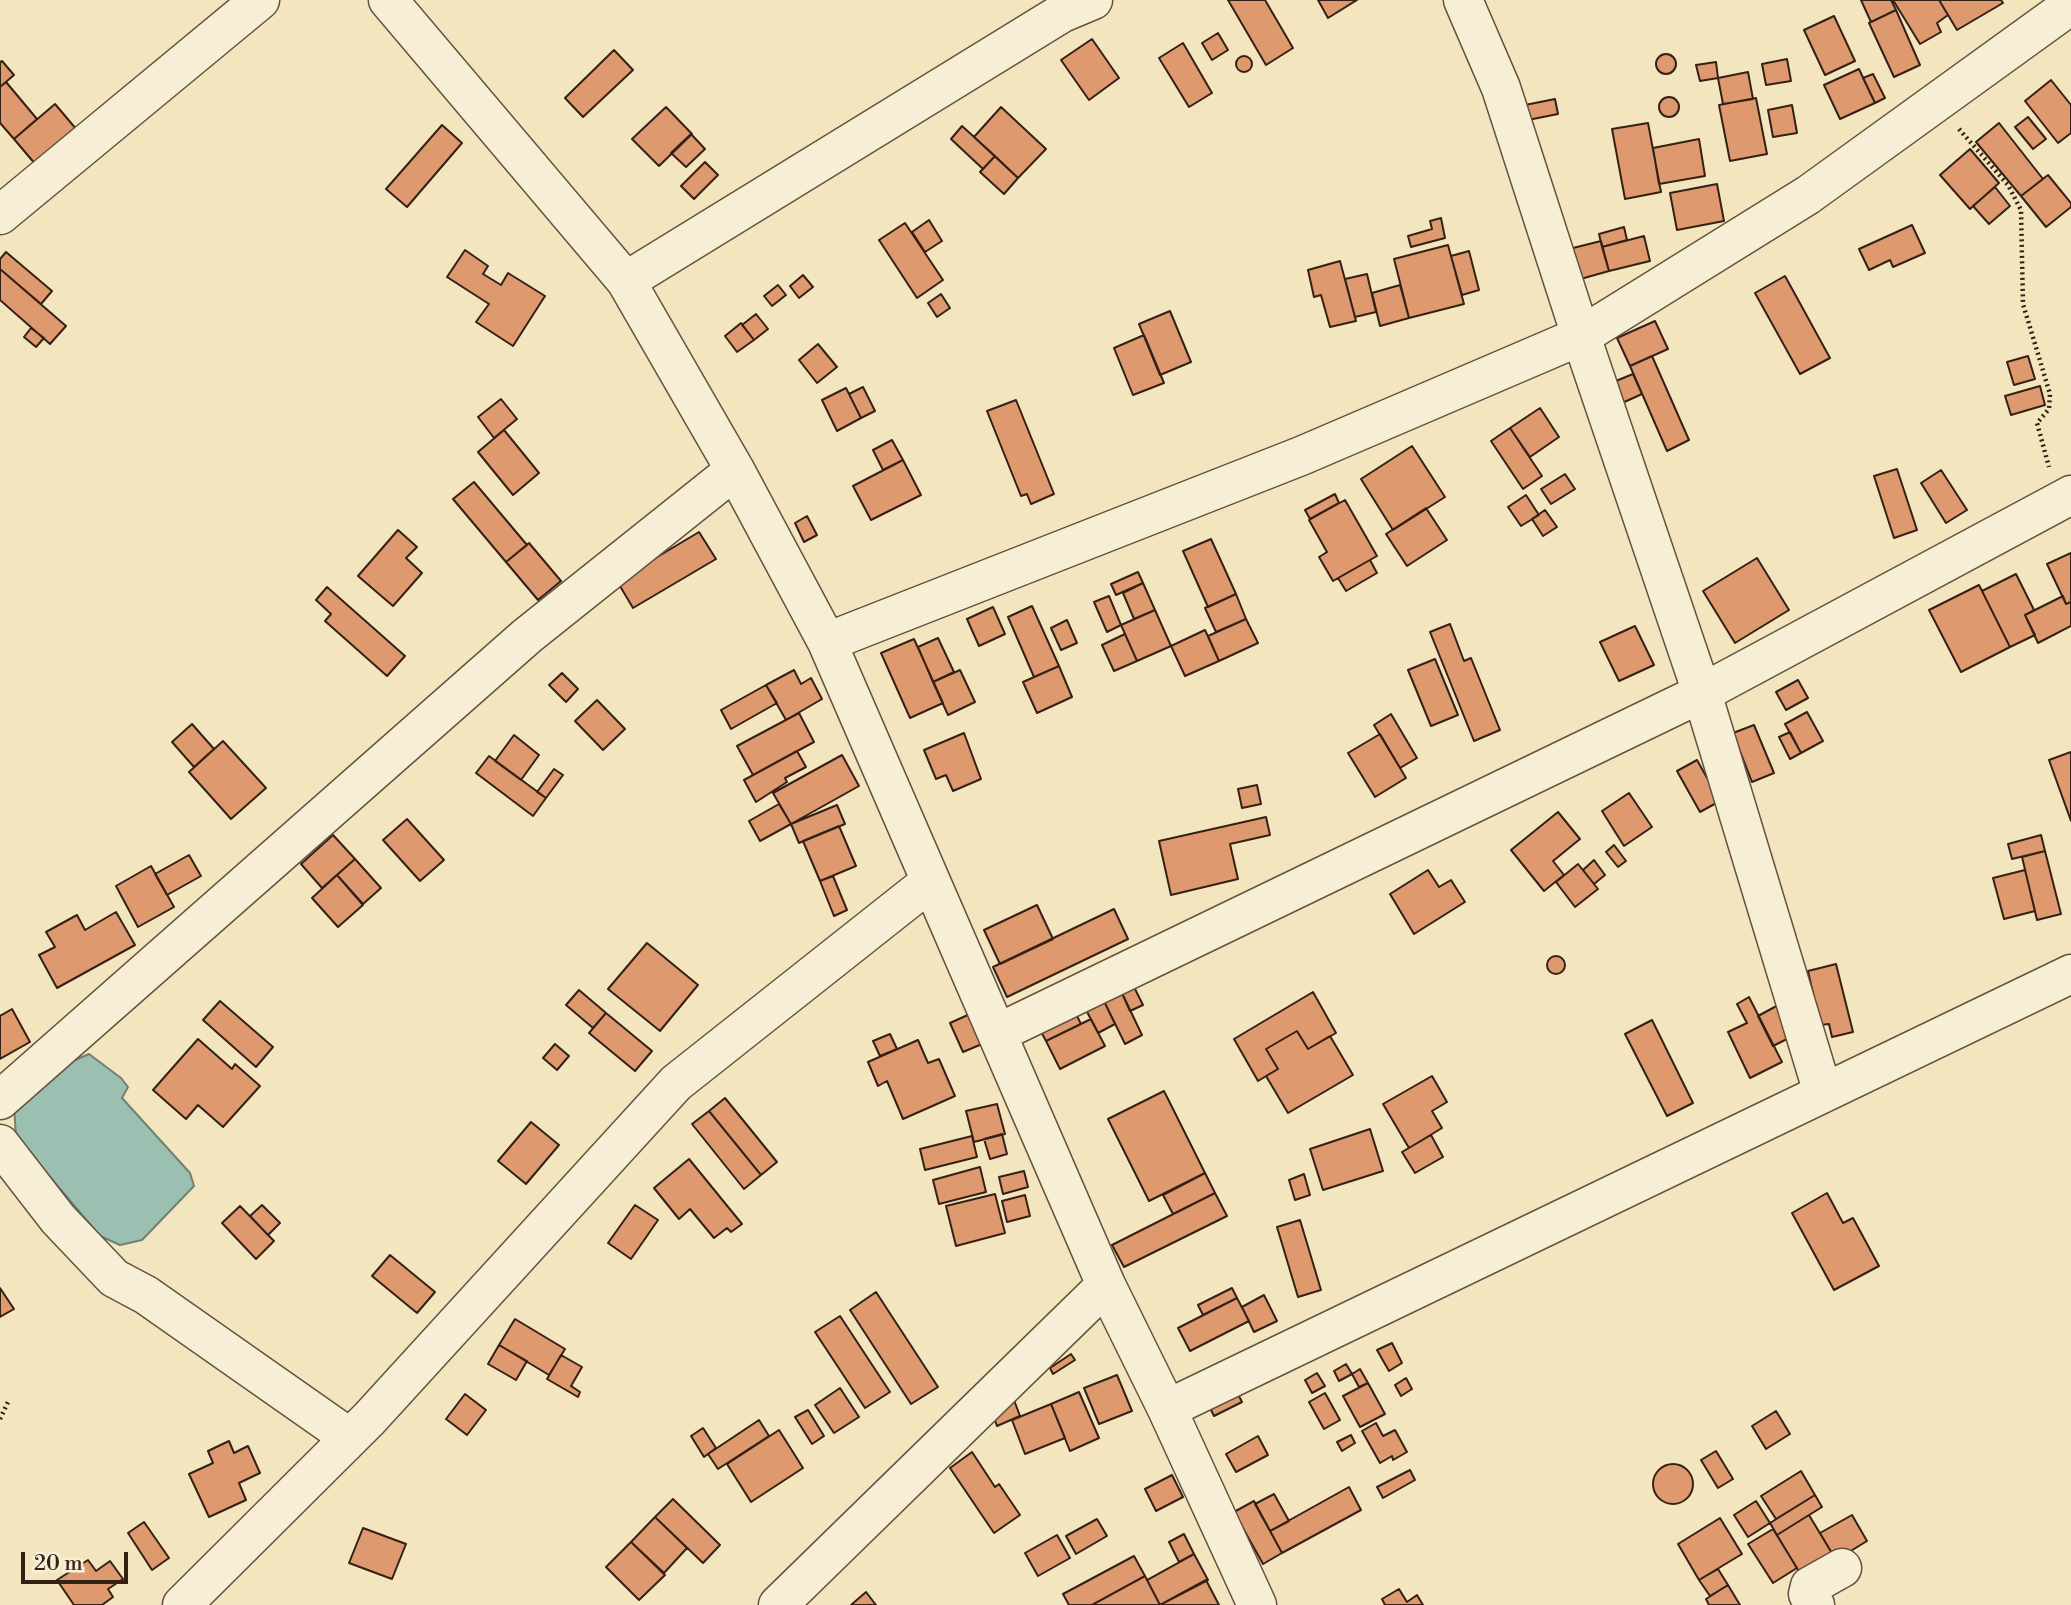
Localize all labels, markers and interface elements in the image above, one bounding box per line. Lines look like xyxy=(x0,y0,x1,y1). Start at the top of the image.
scale bar xyxy=(24,1538,131,1582)
text: 20 m xyxy=(34,1551,83,1577)

